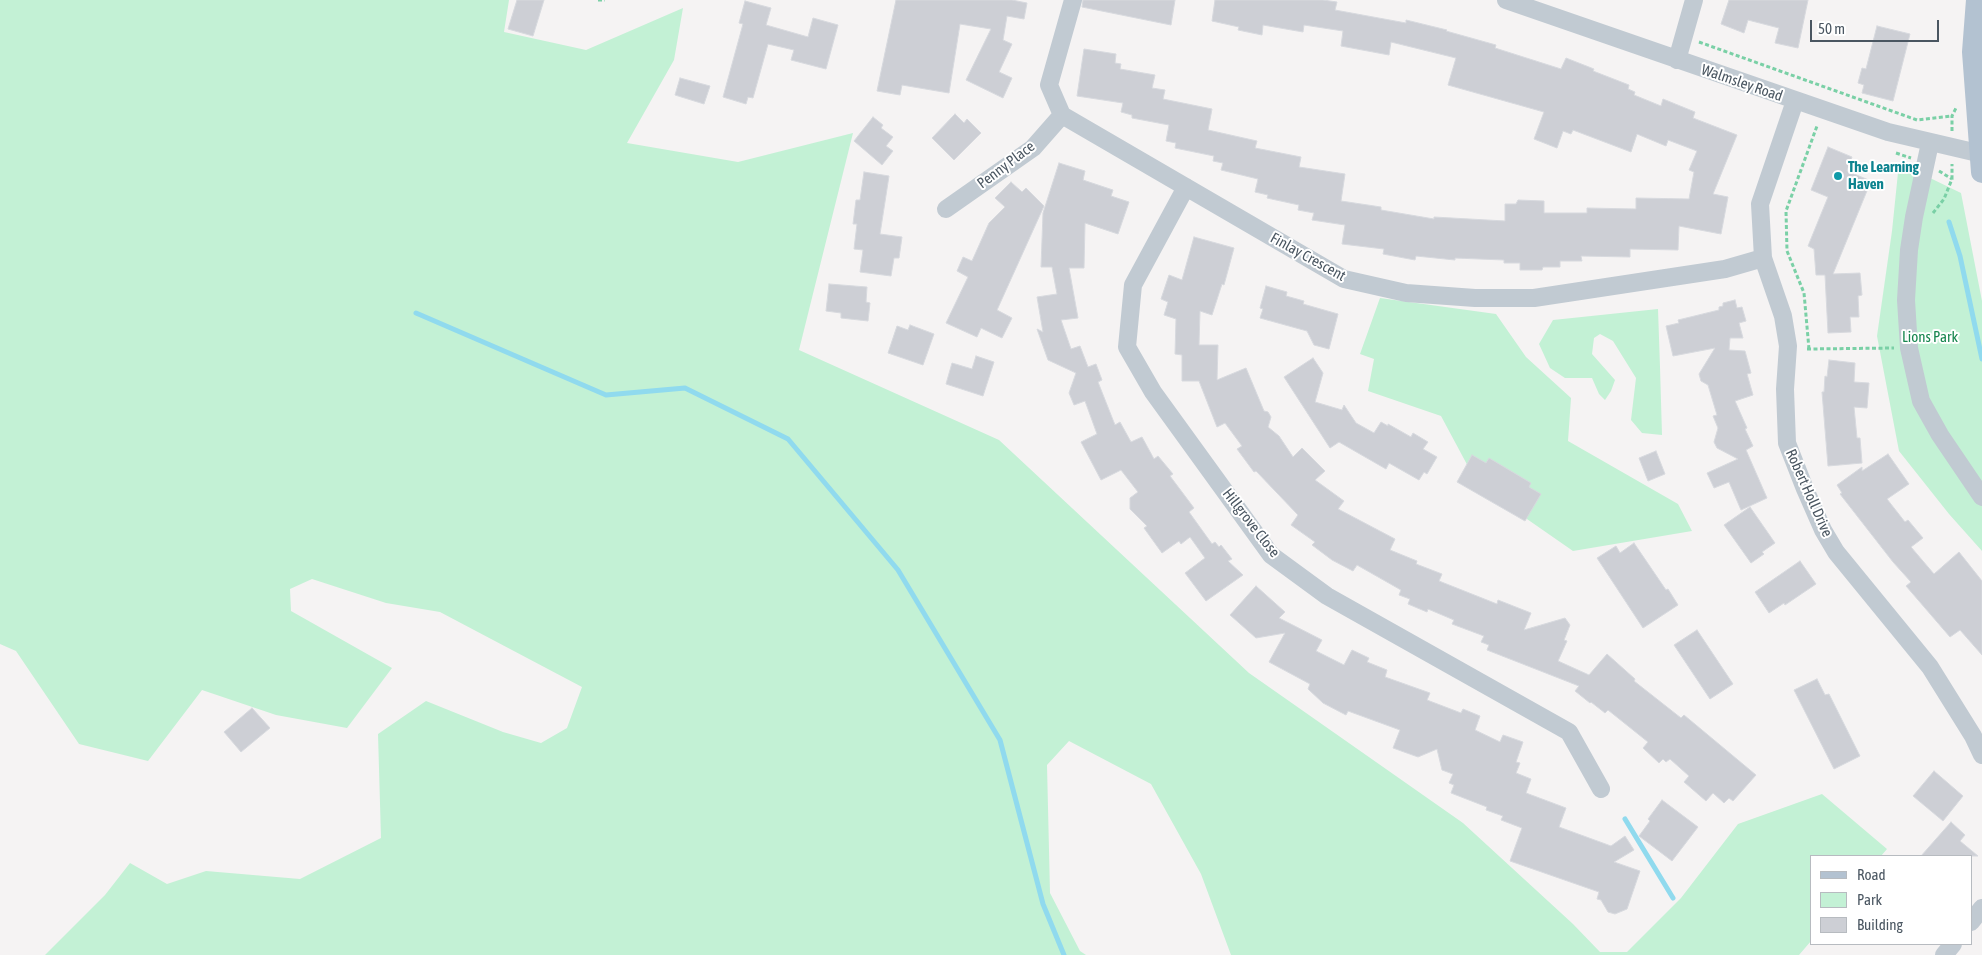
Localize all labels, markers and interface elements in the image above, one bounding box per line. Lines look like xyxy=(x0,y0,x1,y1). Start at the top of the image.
scale bar xyxy=(1812,10,1941,42)
text: 50 m xyxy=(1818,20,1845,37)
street label: Walmsley Road xyxy=(1699,61,1785,105)
street label: Penny Place xyxy=(974,138,1038,192)
place label: The Learning Haven xyxy=(1848,158,1919,193)
marker: The Learning Haven xyxy=(1832,170,1844,182)
street label: Finlay Crescent xyxy=(1267,229,1349,285)
park label: Lions Park xyxy=(1902,328,1958,346)
street label: Robert Holl Drive xyxy=(1782,446,1836,540)
street label: Hillgrove Close xyxy=(1219,485,1283,561)
legend xyxy=(1810,855,1972,945)
text: Road xyxy=(1857,866,1886,883)
text: Park xyxy=(1857,891,1882,908)
text: Building xyxy=(1857,916,1903,933)

